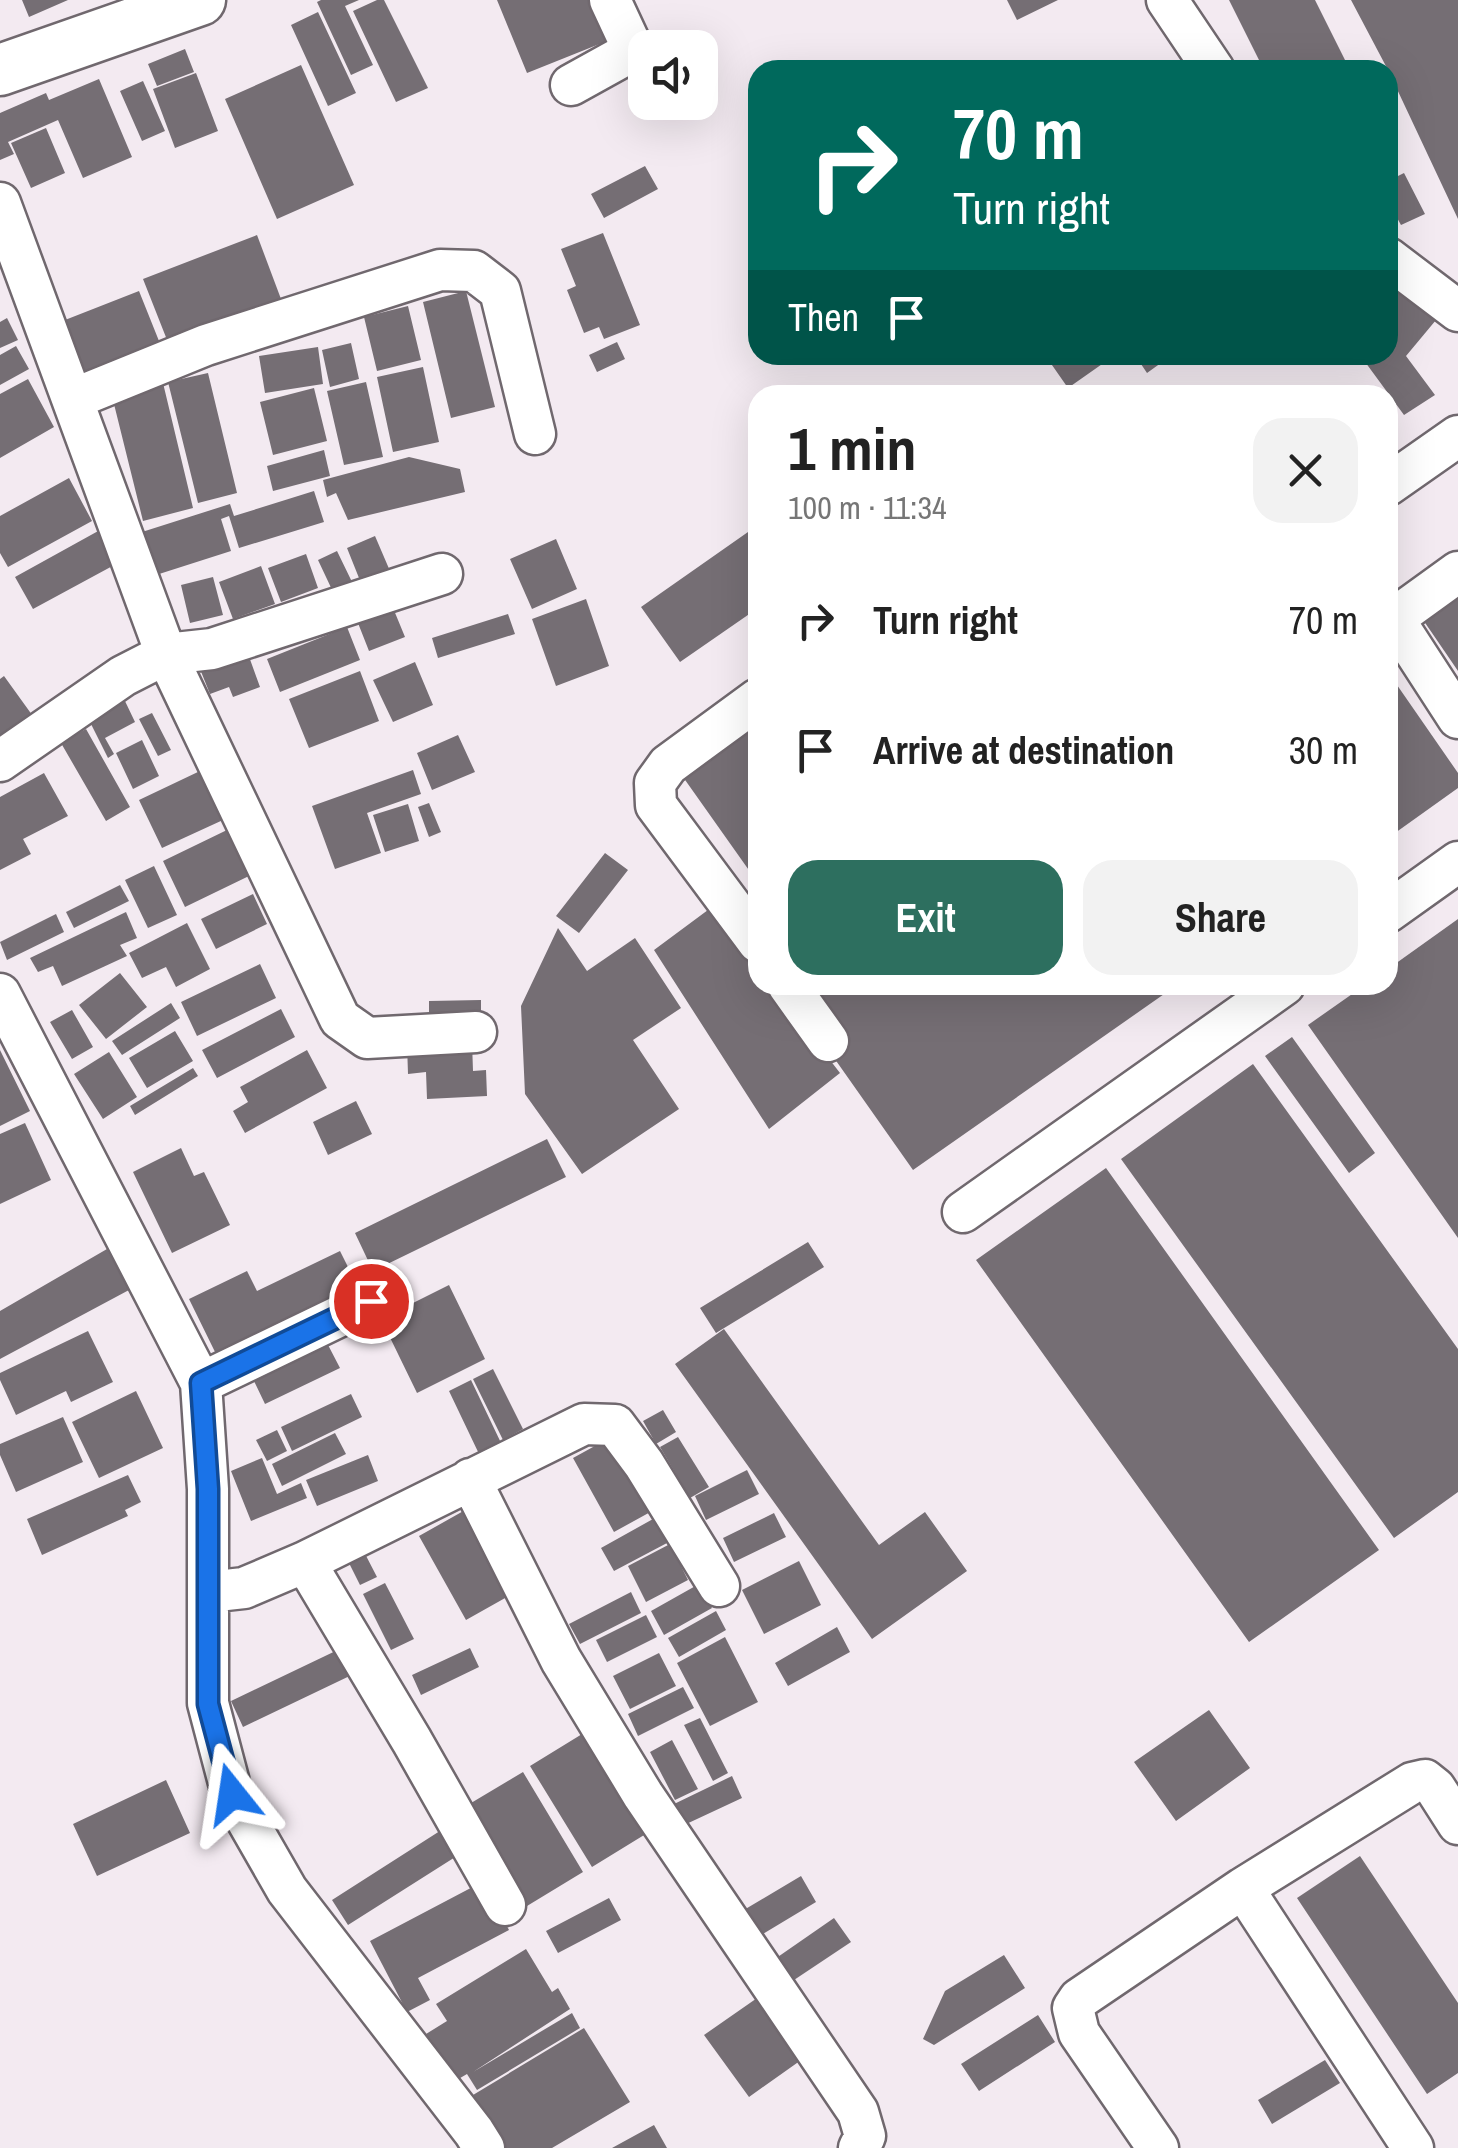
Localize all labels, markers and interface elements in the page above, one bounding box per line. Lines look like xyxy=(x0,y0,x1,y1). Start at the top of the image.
map controls xyxy=(628,30,718,120)
button: sound xyxy=(628,30,718,120)
text: 70 m xyxy=(953,87,1084,181)
icon: right xyxy=(788,100,918,230)
text: Turn right xyxy=(953,177,1110,238)
icon: arrive xyxy=(879,290,934,345)
text: Then xyxy=(788,292,859,343)
text: 1 min xyxy=(788,408,917,489)
button: close xyxy=(1253,418,1358,523)
text: 100 m · 11:34 xyxy=(788,486,947,529)
icon: right xyxy=(788,593,843,648)
text: Turn right xyxy=(873,595,1018,646)
text: 70 m xyxy=(1289,595,1358,646)
icon: arrive xyxy=(788,723,843,778)
text: Arrive at destination xyxy=(873,725,1174,776)
text: 30 m xyxy=(1289,725,1358,776)
button: Exit xyxy=(788,860,1063,975)
button: Share xyxy=(1083,860,1358,975)
pin xyxy=(329,1259,414,1344)
icon: arrive xyxy=(344,1274,399,1329)
position arrow xyxy=(180,1742,284,1846)

